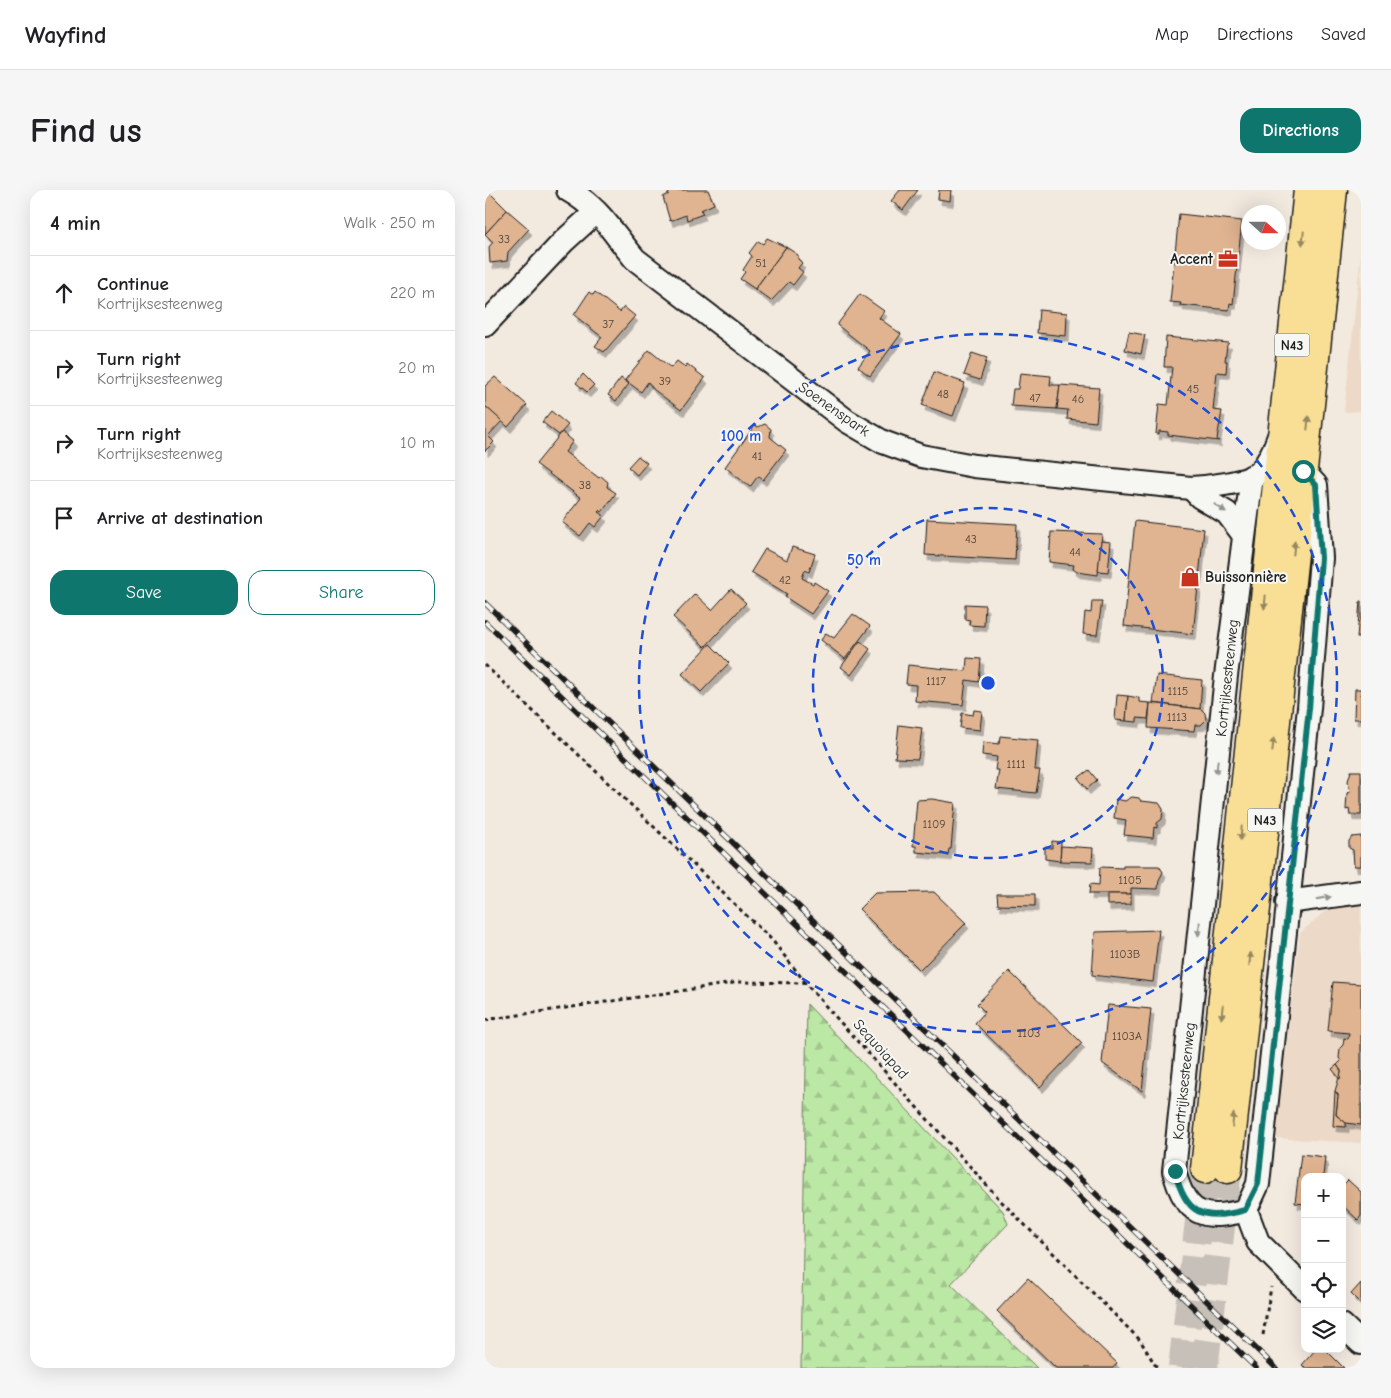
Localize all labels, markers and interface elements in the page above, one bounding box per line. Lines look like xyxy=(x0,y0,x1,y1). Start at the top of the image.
text: Wayfind xyxy=(25,21,106,49)
text: Map xyxy=(1155,24,1189,45)
text: Directions xyxy=(1217,24,1293,45)
text: Saved xyxy=(1321,24,1366,45)
button: Directions xyxy=(1240,108,1361,153)
text: Find us xyxy=(30,110,142,151)
north arrow xyxy=(1241,205,1286,250)
text: 4 min xyxy=(50,211,101,235)
text: Walk · 250 m xyxy=(344,214,435,232)
one-way arrow xyxy=(1299,231,1307,247)
house number: 33 xyxy=(498,232,510,246)
office icon: Accent xyxy=(1217,248,1239,270)
place label: Accent xyxy=(1170,250,1214,268)
house number: 51 xyxy=(755,256,767,270)
text: Continue xyxy=(97,273,169,295)
icon: ahead xyxy=(50,279,78,307)
text: 220 m xyxy=(390,284,435,302)
text: Kortrijksesteenweg xyxy=(97,295,223,313)
house number: 37 xyxy=(602,317,614,331)
road number: N43 xyxy=(1275,334,1309,356)
text: Turn right xyxy=(97,348,181,370)
icon: right xyxy=(50,354,78,382)
text: 20 m xyxy=(398,359,435,377)
text: Kortrijksesteenweg xyxy=(97,370,223,388)
house number: 39 xyxy=(659,374,671,388)
street label: Soenenspark xyxy=(795,378,874,441)
house number: 45 xyxy=(1187,382,1199,396)
house number: 48 xyxy=(937,387,949,401)
house number: 47 xyxy=(1029,391,1041,405)
house number: 46 xyxy=(1072,392,1084,406)
one-way arrow xyxy=(1304,414,1312,430)
text: Turn right xyxy=(97,423,181,445)
text: 100 m xyxy=(721,427,761,445)
icon: right xyxy=(50,429,78,457)
text: 10 m xyxy=(400,434,435,452)
text: Kortrijksesteenweg xyxy=(97,445,223,463)
house number: 41 xyxy=(752,449,763,463)
route start xyxy=(1292,460,1315,483)
house number: 38 xyxy=(579,478,591,492)
one-way arrow xyxy=(1213,503,1226,513)
icon: arrive xyxy=(50,504,78,532)
text: Arrive at destination xyxy=(97,507,263,529)
house number: 43 xyxy=(965,532,977,546)
one-way arrow xyxy=(1290,540,1298,556)
house number: 44 xyxy=(1069,545,1081,559)
text: 50 m xyxy=(847,551,881,569)
shop icon: Buissonnière xyxy=(1179,566,1201,588)
place label: Buissonnière xyxy=(1205,568,1286,586)
button: Save xyxy=(50,570,238,615)
button: Share xyxy=(248,570,435,615)
house number: 42 xyxy=(779,573,791,587)
one-way arrow xyxy=(1261,594,1269,610)
street label: Kortrijksesteenweg xyxy=(1212,618,1242,738)
house number: 1117 xyxy=(926,674,946,688)
centre of rings xyxy=(979,674,997,692)
house number: 1115 xyxy=(1168,684,1188,698)
house number: 1113 xyxy=(1167,710,1187,724)
one-way arrow xyxy=(1269,736,1277,752)
house number: 1111 xyxy=(1006,757,1026,771)
one-way arrow xyxy=(1213,760,1221,776)
road number: N43 xyxy=(1247,808,1283,832)
house number: 1109 xyxy=(922,817,946,831)
one-way arrow xyxy=(1237,825,1245,841)
house number: 1105 xyxy=(1118,873,1142,887)
one-way arrow xyxy=(1317,894,1333,902)
one-way arrow xyxy=(1195,921,1203,937)
house number: 1103B xyxy=(1110,947,1140,961)
one-way arrow xyxy=(1246,950,1254,966)
one-way arrow xyxy=(1218,1004,1226,1020)
street label: Sequoiapad xyxy=(850,1016,912,1082)
street label: Kortrijksesteenweg xyxy=(1169,1021,1199,1141)
house number: 1103 xyxy=(1018,1026,1040,1040)
house number: 1103A xyxy=(1112,1029,1142,1043)
one-way arrow xyxy=(1229,1112,1237,1128)
route end xyxy=(1164,1160,1187,1183)
map controls xyxy=(1301,1173,1346,1353)
button: + xyxy=(1301,1173,1346,1218)
button: − xyxy=(1301,1218,1346,1263)
button: locate xyxy=(1301,1263,1346,1308)
button: layers xyxy=(1301,1308,1346,1353)

